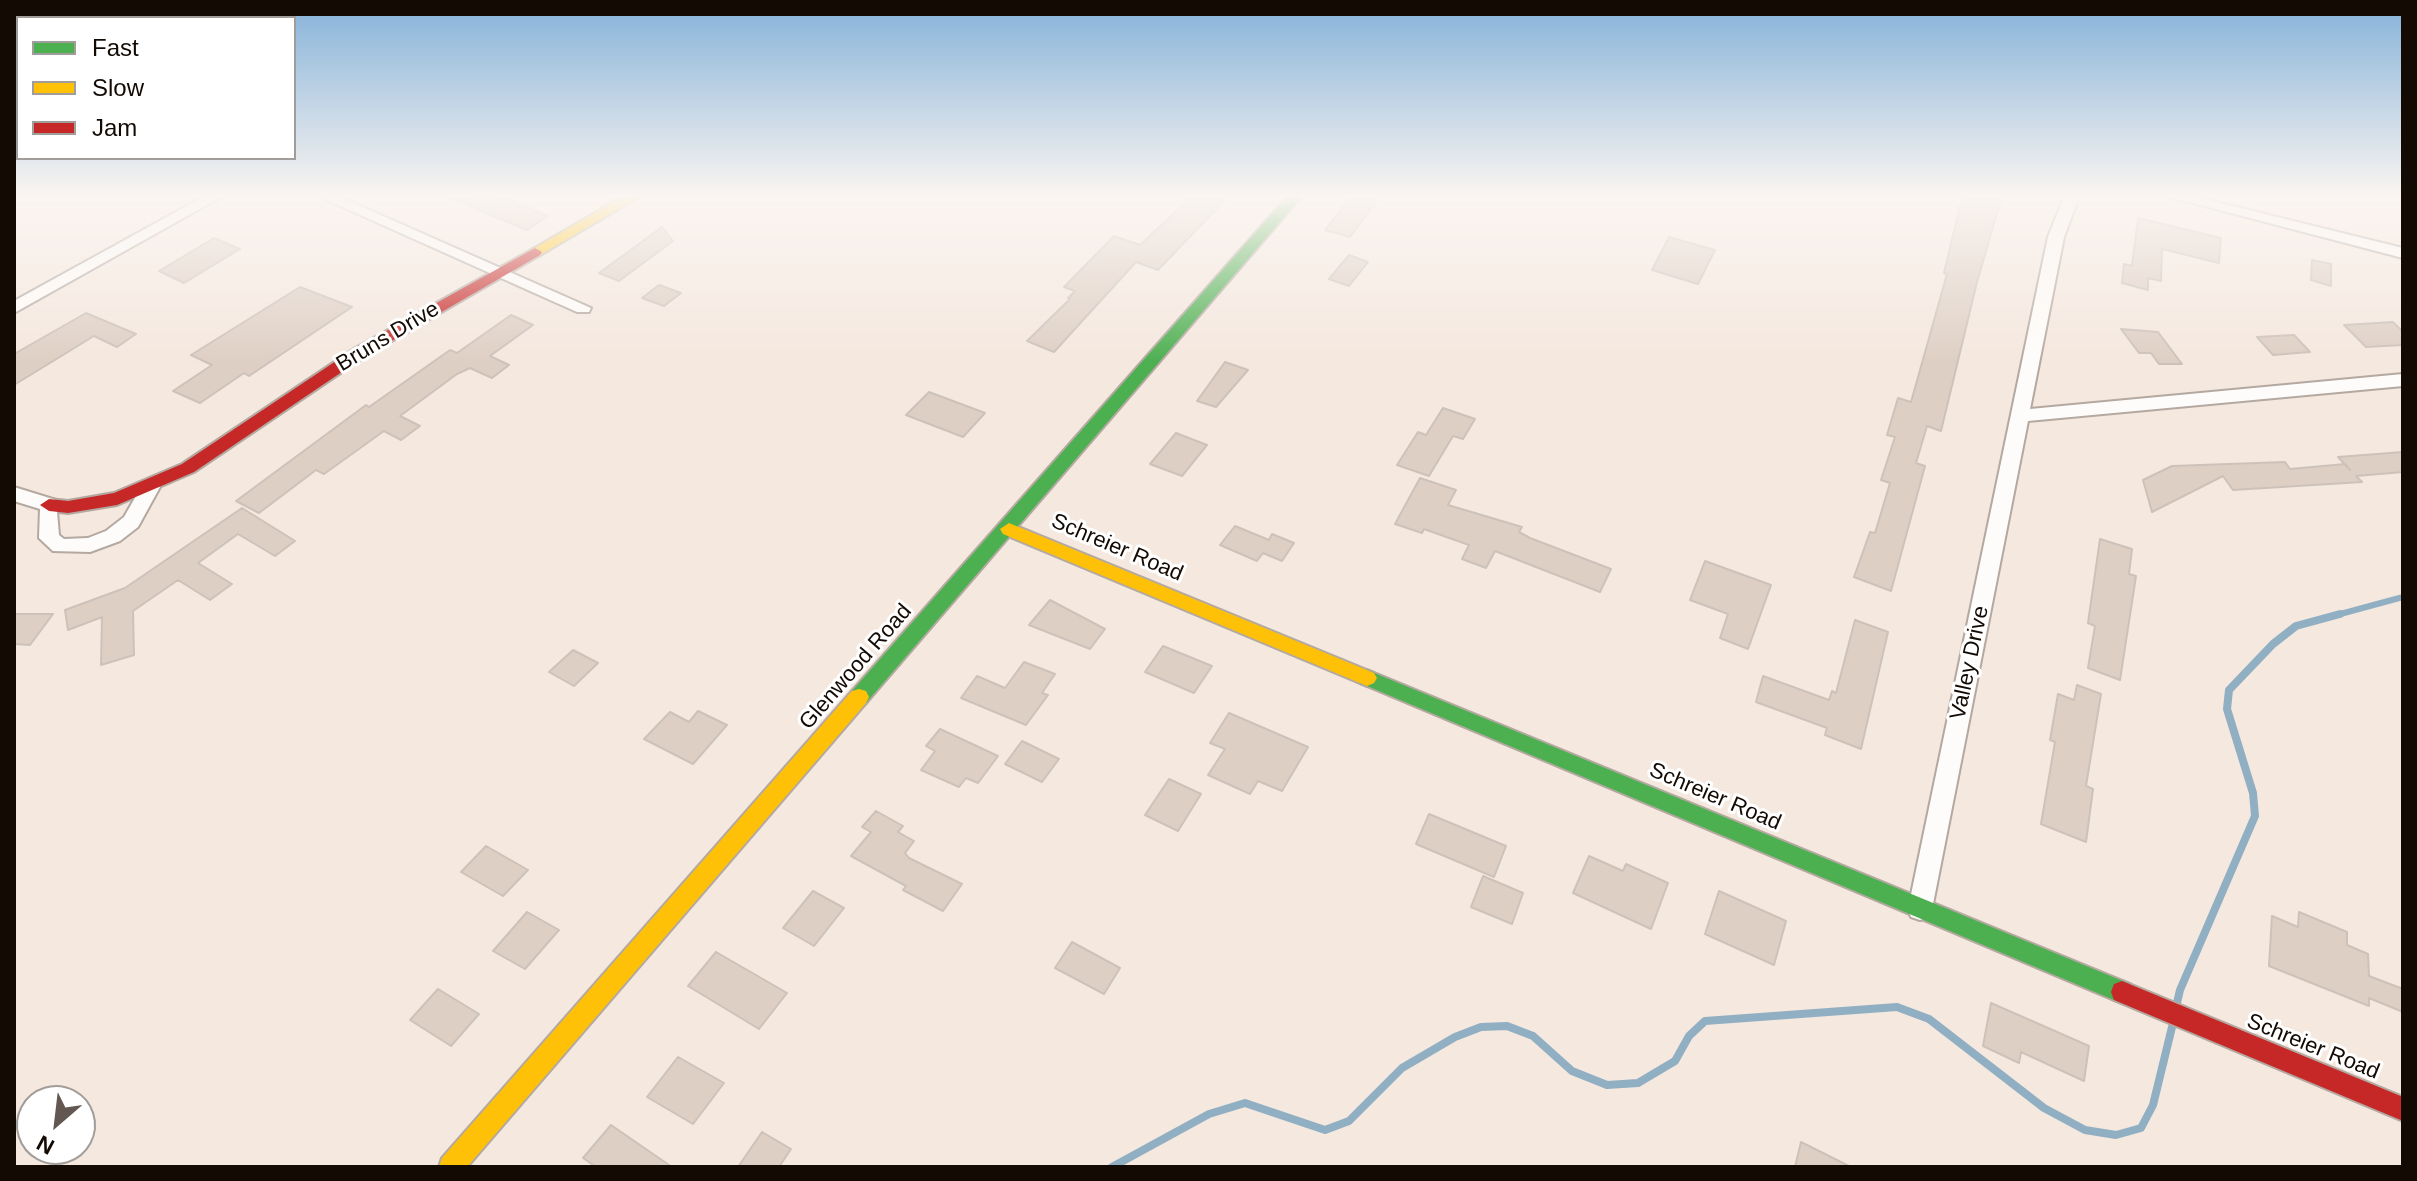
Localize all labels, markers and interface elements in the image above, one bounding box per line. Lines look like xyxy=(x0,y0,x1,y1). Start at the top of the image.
legend xyxy=(16,16,296,160)
text: Fast xyxy=(92,34,139,61)
text: Slow xyxy=(92,74,144,101)
text: Jam xyxy=(92,114,137,141)
street label: Bruns Drive xyxy=(332,296,444,378)
street label: Schreier Road xyxy=(1047,508,1187,588)
street label: Glenwood Road xyxy=(794,599,918,735)
street label: Valley Drive xyxy=(1945,604,1995,722)
street label: Schreier Road xyxy=(1645,757,1785,837)
street label: Schreier Road xyxy=(2243,1008,2383,1086)
north arrow xyxy=(16,1085,96,1165)
text: N xyxy=(33,1130,58,1160)

